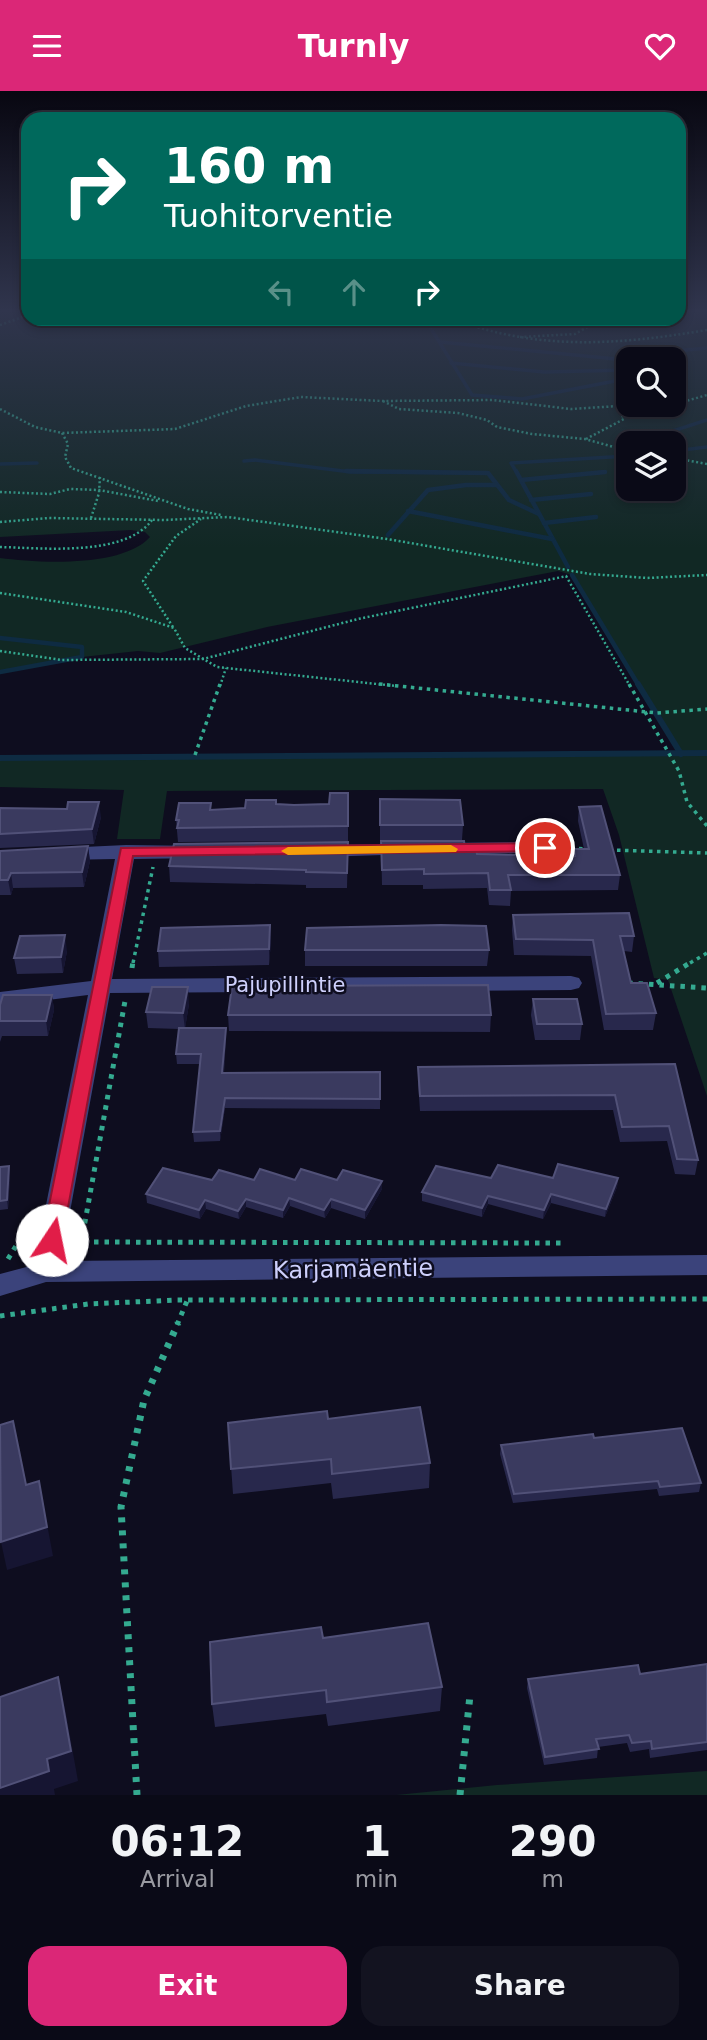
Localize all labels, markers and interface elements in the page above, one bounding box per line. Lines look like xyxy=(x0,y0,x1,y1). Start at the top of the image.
icon: menu xyxy=(28,27,66,65)
text: Turnly xyxy=(298,27,409,65)
icon: heart xyxy=(641,27,679,65)
text: 160 m xyxy=(164,138,334,195)
icon: right xyxy=(49,140,140,231)
text: Tuohitorventie xyxy=(164,197,393,235)
icon: left xyxy=(262,273,300,311)
icon: ahead xyxy=(335,273,373,311)
icon: right xyxy=(408,273,446,311)
map controls xyxy=(616,347,686,501)
button: search xyxy=(616,347,686,417)
button: layers xyxy=(616,431,686,501)
pin xyxy=(515,818,575,878)
icon: arrive xyxy=(526,829,564,867)
street label: Pajupillintie xyxy=(225,973,345,997)
position arrow xyxy=(15,1203,89,1277)
street label: Karjamäentie xyxy=(273,1254,433,1284)
text: 06:12 xyxy=(111,1817,244,1866)
text: 1 xyxy=(362,1817,391,1866)
text: 290 xyxy=(509,1817,596,1866)
text: Arrival xyxy=(140,1866,215,1892)
text: min xyxy=(355,1866,398,1892)
text: m xyxy=(541,1866,564,1892)
button: Exit xyxy=(28,1946,347,2026)
button: Share xyxy=(361,1946,679,2026)

